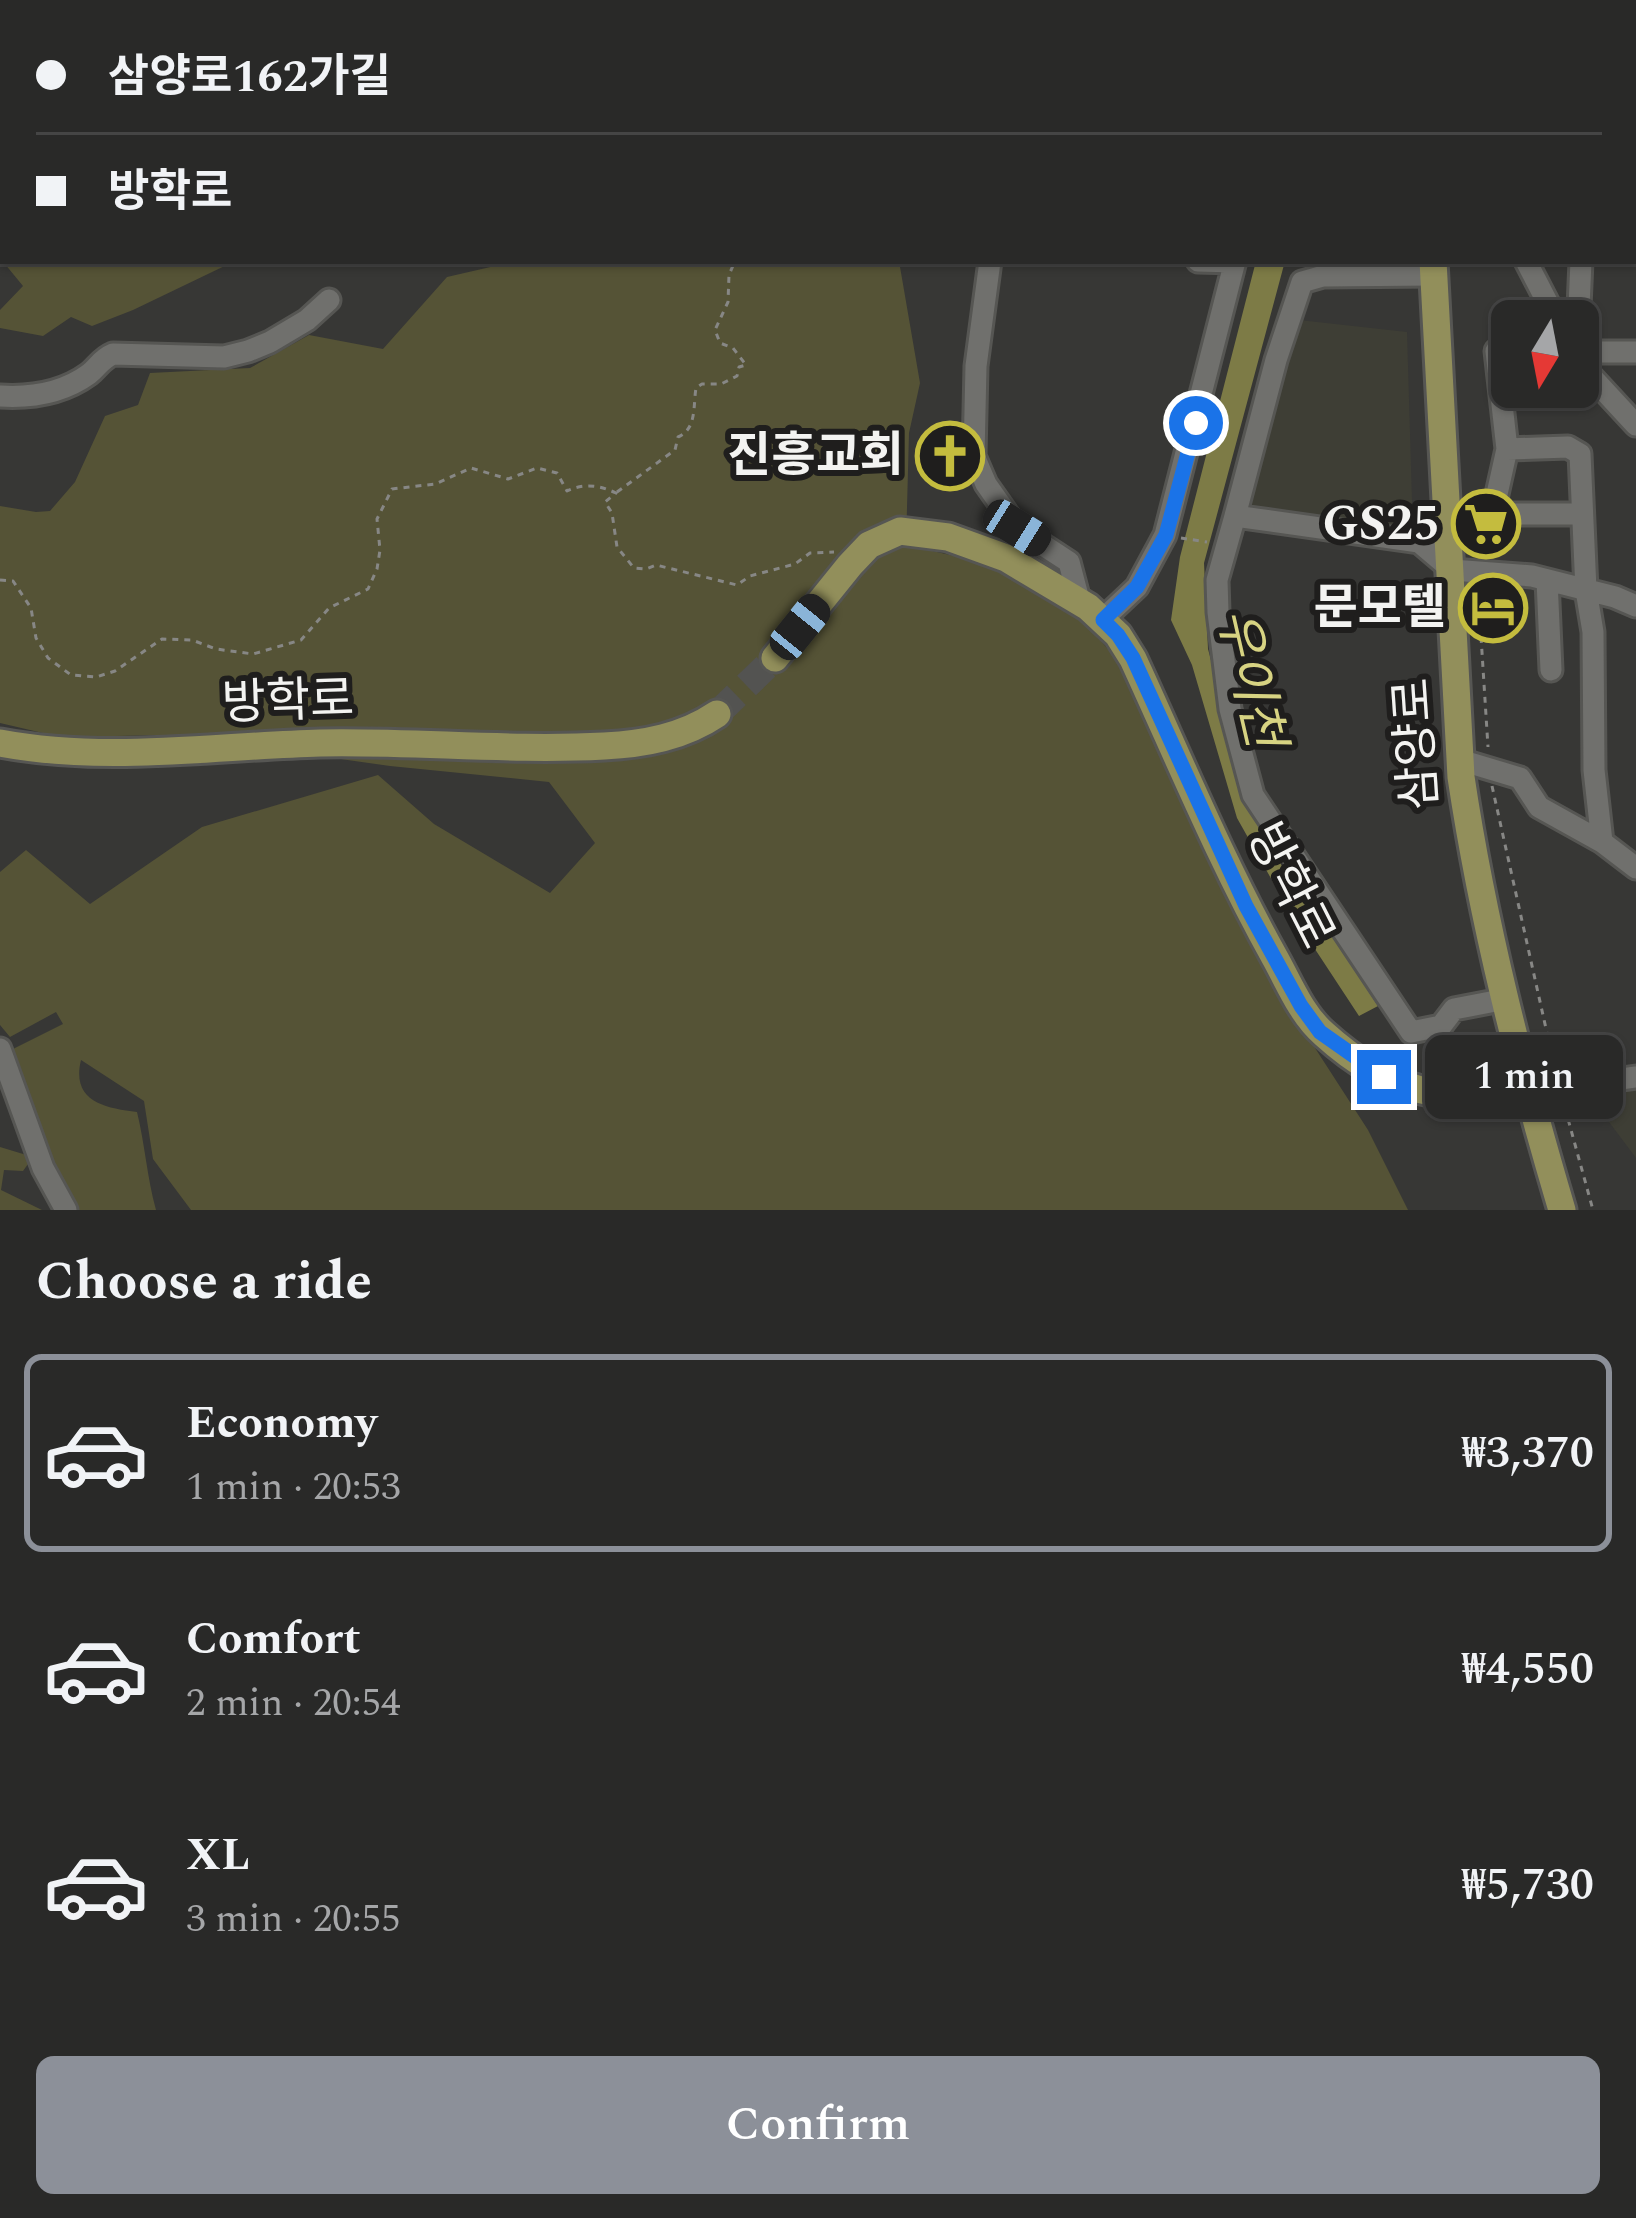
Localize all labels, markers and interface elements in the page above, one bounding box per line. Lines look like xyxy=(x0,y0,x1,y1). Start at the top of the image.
text: 삼양로162가길 xyxy=(108,43,391,112)
text: 방학로 xyxy=(108,158,232,227)
north arrow xyxy=(1491,300,1599,408)
map controls xyxy=(1491,300,1599,408)
route start xyxy=(1169,396,1223,450)
place label: 진흥교회 xyxy=(727,420,904,493)
church icon: 진흥교회 xyxy=(915,421,985,491)
place label: GS25 xyxy=(1322,488,1440,561)
supermarket icon: GS25 xyxy=(1451,489,1521,559)
car xyxy=(977,494,1057,562)
place label: 문모텔 xyxy=(1314,572,1446,645)
hotel icon: 문모텔 xyxy=(1458,573,1528,643)
car xyxy=(763,588,837,666)
water label: 우이천 xyxy=(1195,601,1304,760)
street label: 방학로 xyxy=(221,663,355,741)
street label: 삼양로 xyxy=(1376,675,1458,813)
street label: 방학로 xyxy=(1227,810,1353,962)
callout: 1 min xyxy=(1426,1035,1624,1119)
text: 1 min xyxy=(1473,1047,1575,1106)
route end xyxy=(1357,1050,1411,1104)
text: Choose a ride xyxy=(36,1241,372,1323)
text: Economy xyxy=(186,1389,377,1458)
icon: car xyxy=(42,1399,150,1507)
text: ₩3,370 xyxy=(1462,1419,1594,1488)
text: 1 min · 20:53 xyxy=(186,1458,401,1517)
text: Comfort xyxy=(186,1605,361,1674)
icon: car xyxy=(42,1615,150,1723)
text: ₩4,550 xyxy=(1462,1635,1594,1704)
text: 2 min · 20:54 xyxy=(186,1674,401,1733)
text: XL xyxy=(186,1821,250,1890)
icon: car xyxy=(42,1831,150,1939)
text: ₩5,730 xyxy=(1462,1851,1594,1920)
text: 3 min · 20:55 xyxy=(186,1890,401,1949)
button: Confirm xyxy=(36,2056,1600,2194)

